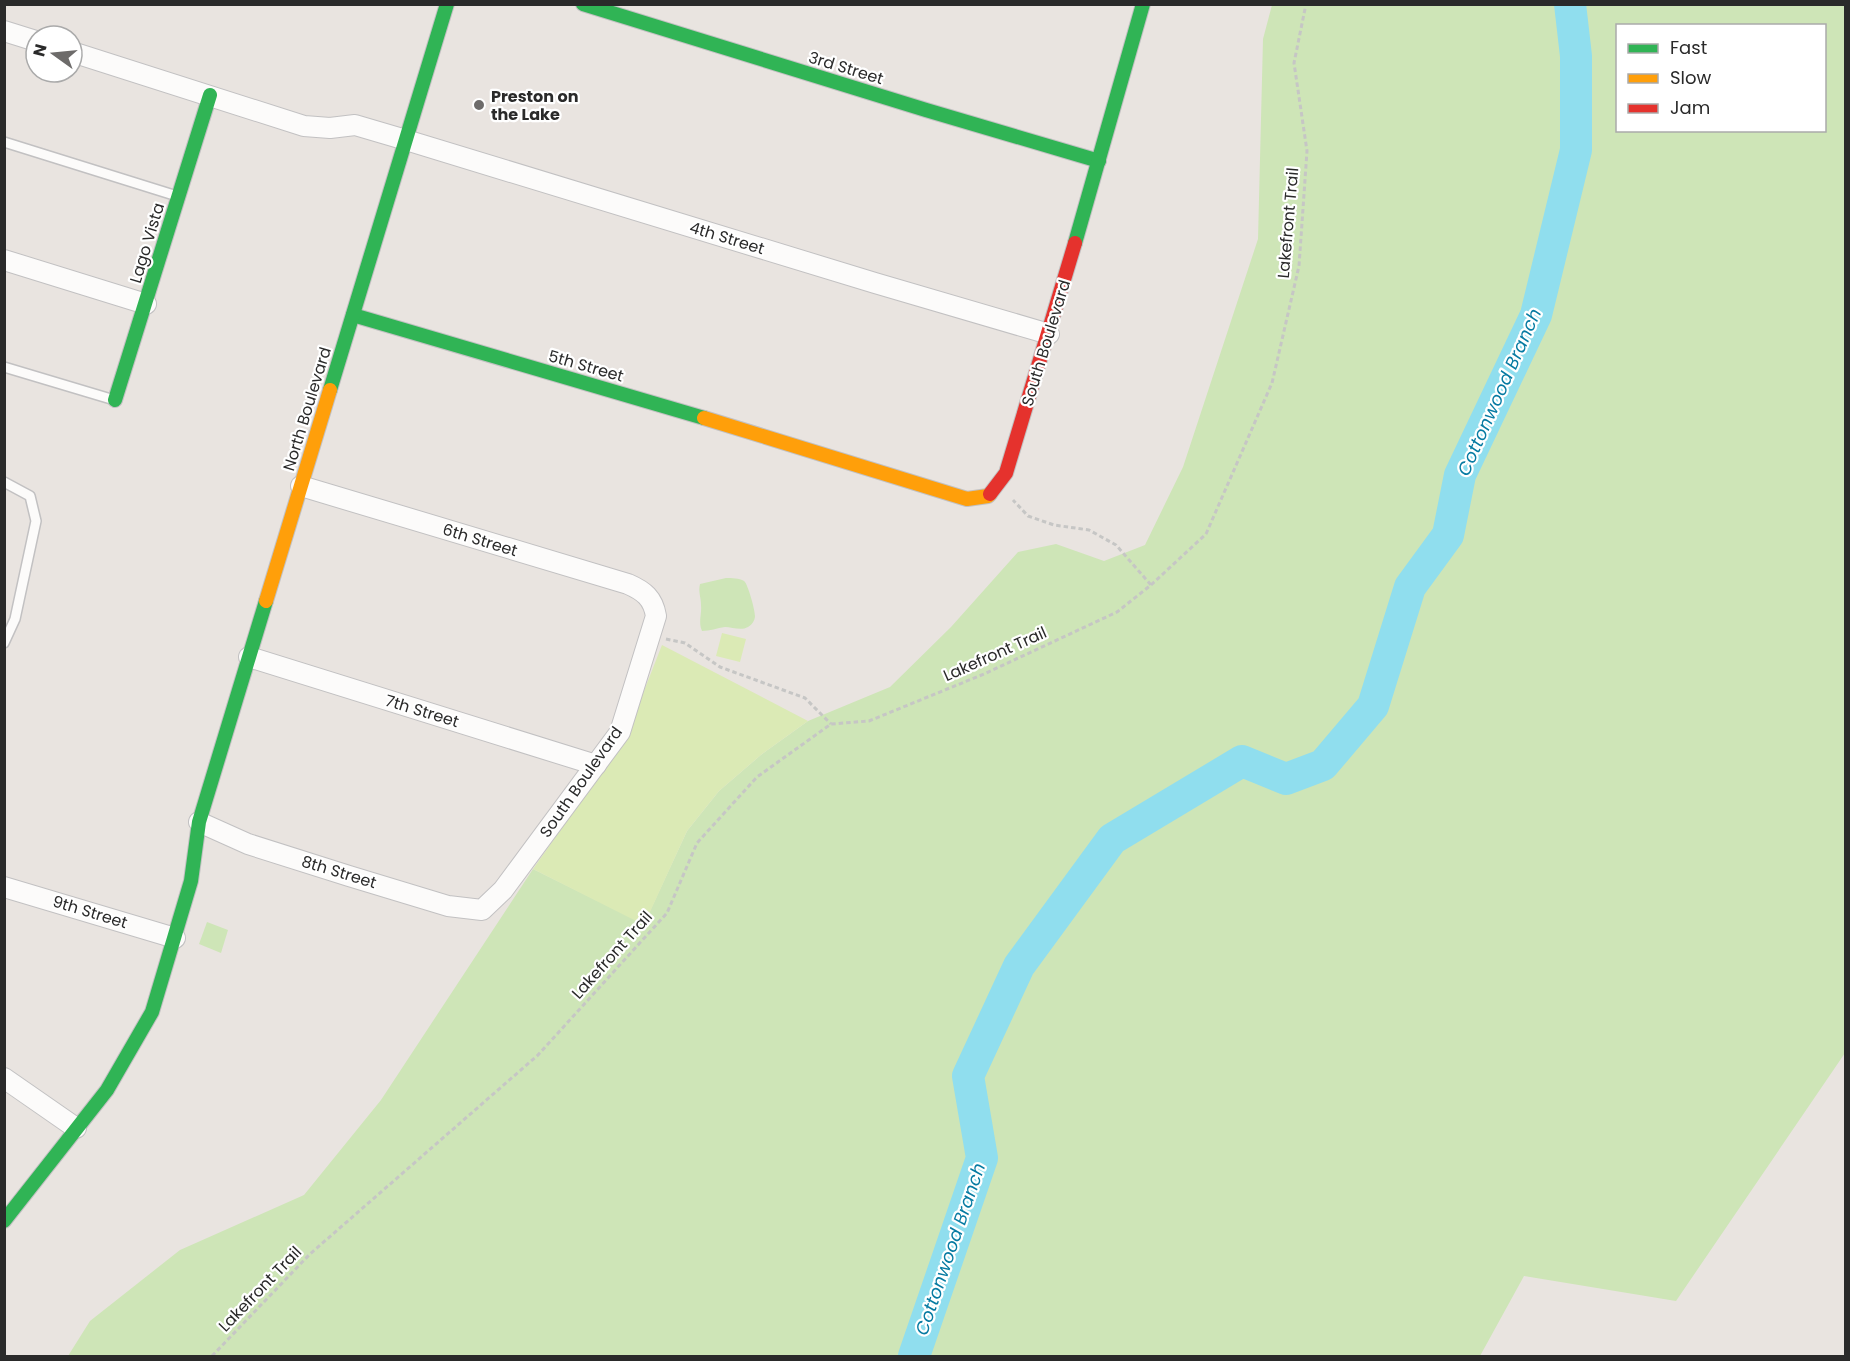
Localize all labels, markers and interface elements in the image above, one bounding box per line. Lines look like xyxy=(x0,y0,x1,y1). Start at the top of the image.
north arrow xyxy=(24,24,84,84)
legend xyxy=(1616,24,1826,132)
text: Fast xyxy=(1670,35,1707,60)
text: N xyxy=(27,41,53,59)
street label: 3rd Street xyxy=(806,46,886,90)
text: Slow xyxy=(1670,65,1712,90)
place label: Preston on the Lake xyxy=(491,85,578,126)
text: Jam xyxy=(1670,95,1710,120)
marker: Preston on the Lake xyxy=(472,98,486,112)
street label: Lakefront Trail xyxy=(1272,167,1304,279)
street label: Lago Vista xyxy=(124,200,170,286)
street label: 4th Street xyxy=(687,216,767,260)
street label: South Boulevard xyxy=(1016,277,1076,409)
water label: Cottonwood Branch xyxy=(1451,304,1547,480)
street label: North Boulevard xyxy=(277,344,337,474)
street label: 5th Street xyxy=(546,344,626,388)
street label: 6th Street xyxy=(440,518,521,562)
street label: Lakefront Trail xyxy=(940,621,1050,687)
street label: 7th Street xyxy=(382,689,462,733)
street label: South Boulevard xyxy=(534,722,628,842)
street label: 8th Street xyxy=(299,850,379,894)
street label: 9th Street xyxy=(50,890,130,934)
street label: Lakefront Trail xyxy=(566,906,658,1004)
water label: Cottonwood Branch xyxy=(909,1159,991,1339)
street label: Lakefront Trail xyxy=(213,1241,307,1337)

